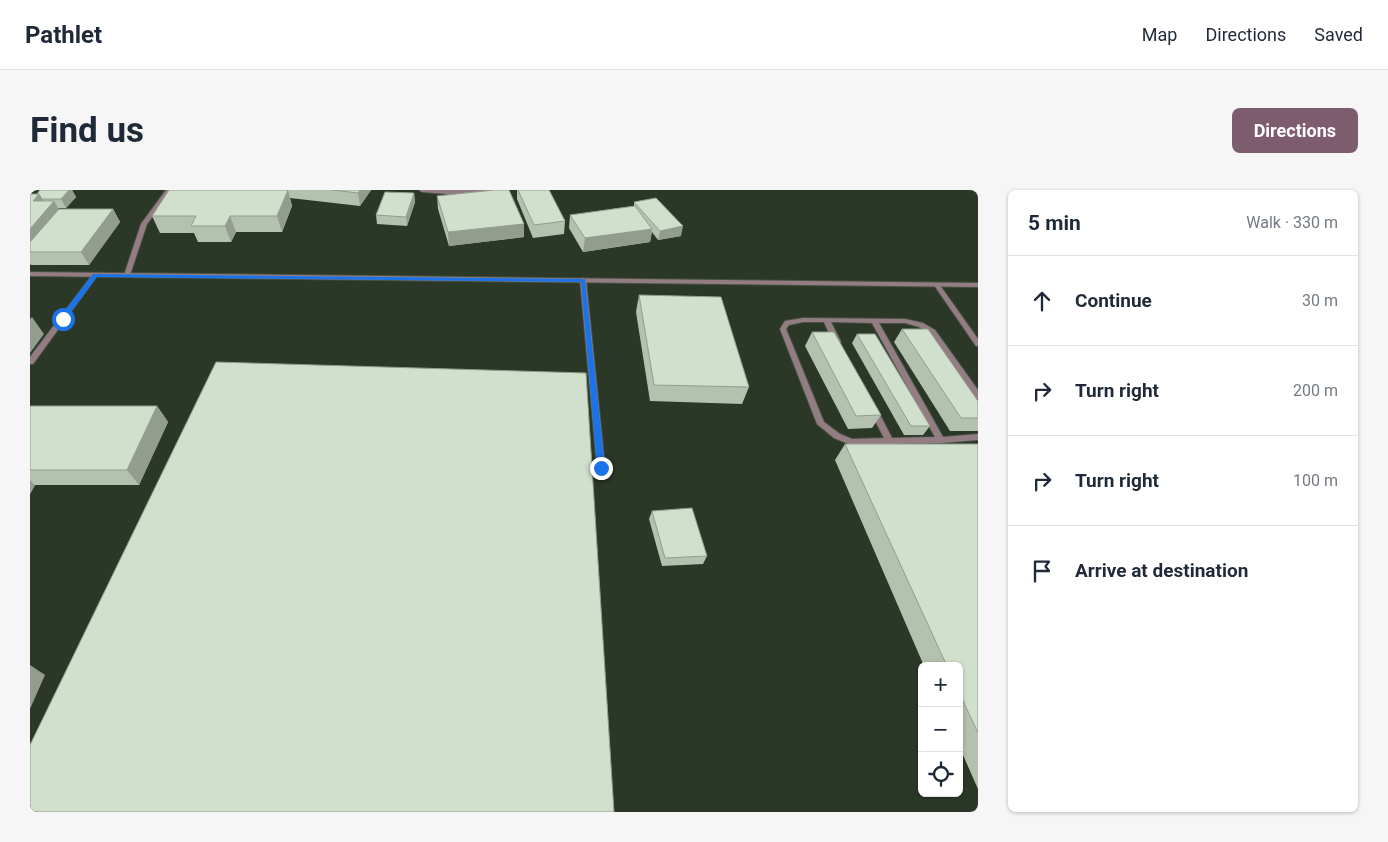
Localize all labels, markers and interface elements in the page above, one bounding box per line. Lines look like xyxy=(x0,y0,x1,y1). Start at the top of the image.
text: Pathlet xyxy=(25,21,102,49)
text: Map xyxy=(1142,24,1177,45)
text: Directions xyxy=(1205,24,1286,45)
text: Saved xyxy=(1314,24,1363,45)
button: Directions xyxy=(1232,108,1358,153)
text: Find us xyxy=(30,110,144,151)
text: 5 min xyxy=(1028,211,1081,235)
text: Walk · 330 m xyxy=(1246,213,1338,232)
icon: ahead xyxy=(1028,287,1056,315)
text: Continue xyxy=(1075,289,1152,312)
text: 30 m xyxy=(1302,291,1338,310)
route start xyxy=(52,308,75,331)
icon: right xyxy=(1028,377,1056,405)
text: Turn right xyxy=(1075,379,1159,402)
text: 200 m xyxy=(1293,381,1338,400)
route end xyxy=(590,457,613,480)
icon: right xyxy=(1028,467,1056,495)
text: Turn right xyxy=(1075,469,1159,492)
text: 100 m xyxy=(1293,471,1338,490)
icon: arrive xyxy=(1028,557,1056,585)
text: Arrive at destination xyxy=(1075,559,1248,582)
map controls xyxy=(918,662,963,797)
button: + xyxy=(918,662,963,707)
button: − xyxy=(918,707,963,752)
button: locate xyxy=(918,752,963,797)

